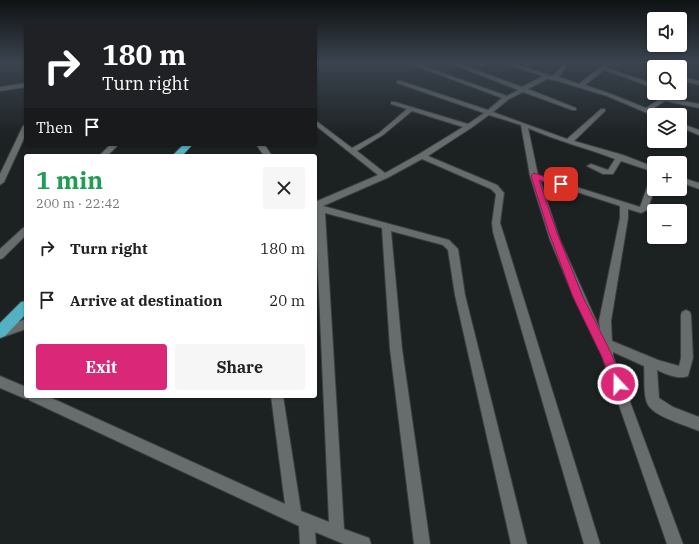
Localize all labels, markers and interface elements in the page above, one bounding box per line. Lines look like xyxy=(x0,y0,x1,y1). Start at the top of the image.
map controls xyxy=(647,12,687,244)
button: sound xyxy=(647,12,687,52)
text: 180 m xyxy=(102,36,186,73)
icon: right xyxy=(36,40,88,92)
button: search xyxy=(647,60,687,100)
text: Turn right xyxy=(102,72,189,95)
button: layers xyxy=(647,108,687,148)
icon: arrive xyxy=(81,116,103,138)
text: Then xyxy=(36,118,73,137)
button: + xyxy=(647,156,687,196)
text: 1 min xyxy=(36,164,103,196)
button: close xyxy=(263,167,305,209)
pin xyxy=(544,167,578,201)
icon: arrive xyxy=(550,173,572,195)
text: 200 m · 22:42 xyxy=(36,195,120,212)
button: − xyxy=(647,204,687,244)
icon: right xyxy=(36,237,58,259)
text: Turn right xyxy=(70,239,148,258)
text: 180 m xyxy=(260,239,305,258)
icon: arrive xyxy=(36,289,58,311)
text: Arrive at destination xyxy=(70,291,222,310)
text: 20 m xyxy=(269,291,305,310)
button: Exit xyxy=(36,344,167,390)
button: Share xyxy=(175,344,305,390)
position arrow xyxy=(597,363,639,405)

